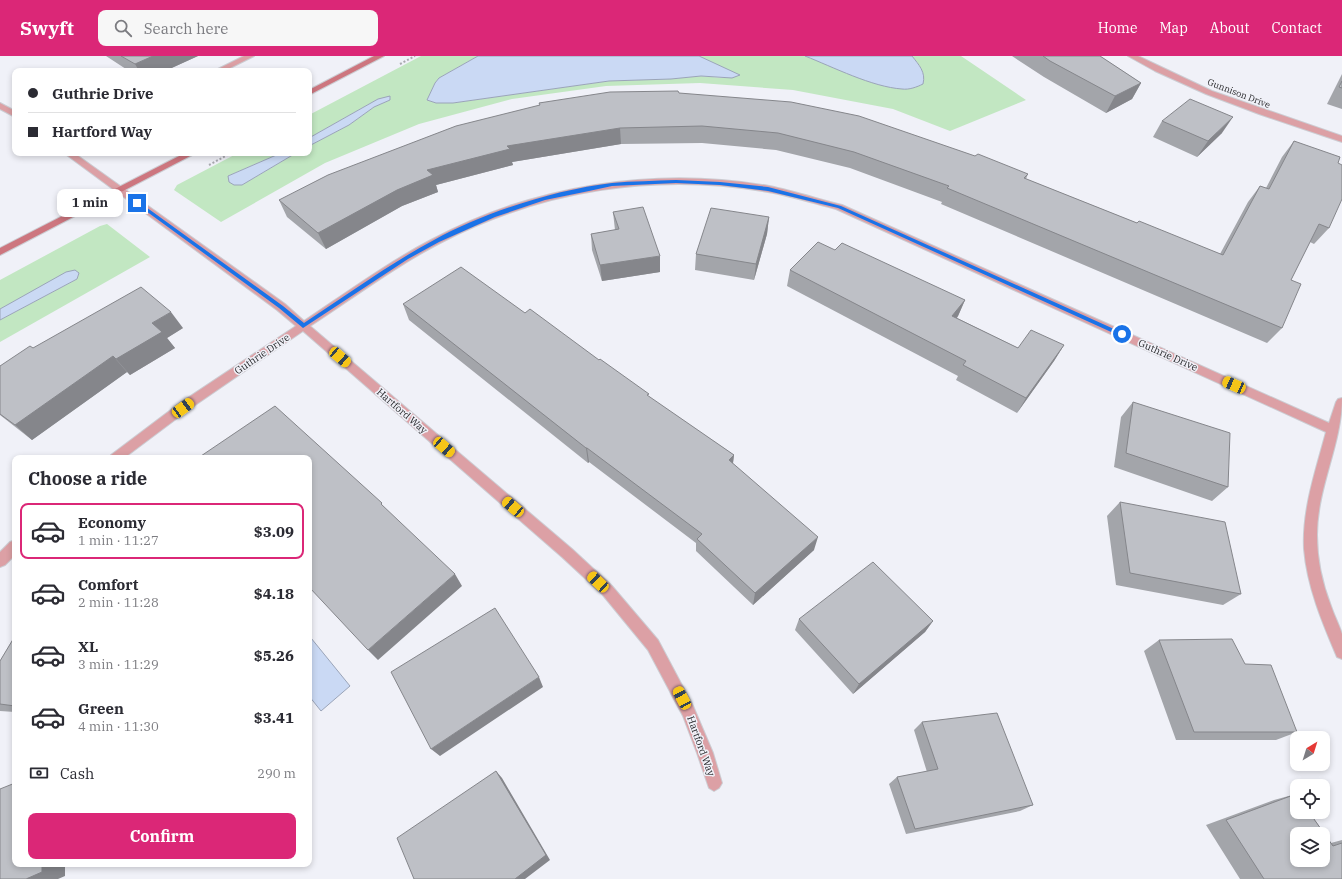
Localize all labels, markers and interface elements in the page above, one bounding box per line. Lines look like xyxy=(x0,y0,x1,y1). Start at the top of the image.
search box xyxy=(98,10,378,46)
text: Swyft xyxy=(20,16,74,40)
icon: search xyxy=(112,17,134,39)
text: Search here xyxy=(144,19,228,38)
text: Home xyxy=(1098,19,1137,37)
text: Map xyxy=(1159,19,1188,37)
text: About xyxy=(1210,19,1249,37)
text: Contact xyxy=(1271,19,1322,37)
street label: Gunnison Drive xyxy=(1206,76,1272,110)
text: Guthrie Drive xyxy=(52,84,154,103)
text: Hartford Way xyxy=(52,122,152,141)
callout: 1 min xyxy=(57,189,123,217)
text: 1 min xyxy=(72,194,108,211)
route end xyxy=(128,194,146,212)
route start xyxy=(1113,325,1131,343)
street label: Guthrie Drive xyxy=(232,331,292,377)
street label: Guthrie Drive xyxy=(1136,336,1200,374)
car xyxy=(327,345,353,369)
car xyxy=(1221,375,1247,395)
street label: Hartford Way xyxy=(374,385,431,437)
car xyxy=(170,396,196,420)
car xyxy=(431,435,457,459)
text: Choose a ride xyxy=(28,467,147,490)
car xyxy=(500,495,526,519)
icon: car xyxy=(30,513,66,549)
text: Economy xyxy=(78,513,146,532)
text: $3.09 xyxy=(254,522,294,541)
text: 1 min · 11:27 xyxy=(78,532,159,549)
car xyxy=(585,569,611,595)
icon: car xyxy=(30,575,66,611)
text: Comfort xyxy=(78,575,138,594)
text: $4.18 xyxy=(254,584,294,603)
text: 2 min · 11:28 xyxy=(78,594,159,611)
icon: car xyxy=(30,637,66,673)
text: XL xyxy=(78,637,98,656)
text: $5.26 xyxy=(254,646,294,665)
text: 3 min · 11:29 xyxy=(78,656,159,673)
car xyxy=(671,685,693,711)
icon: car xyxy=(30,699,66,735)
text: Green xyxy=(78,699,124,718)
text: $3.41 xyxy=(254,708,294,727)
street label: Hartford Way xyxy=(684,714,718,778)
text: 4 min · 11:30 xyxy=(78,718,159,735)
north arrow xyxy=(1290,731,1330,771)
map controls xyxy=(1290,731,1330,867)
icon: cash xyxy=(28,762,50,784)
text: Cash xyxy=(60,764,94,783)
text: 290 m xyxy=(257,765,296,782)
button: locate xyxy=(1290,779,1330,819)
button: Confirm xyxy=(28,813,296,859)
button: layers xyxy=(1290,827,1330,867)

